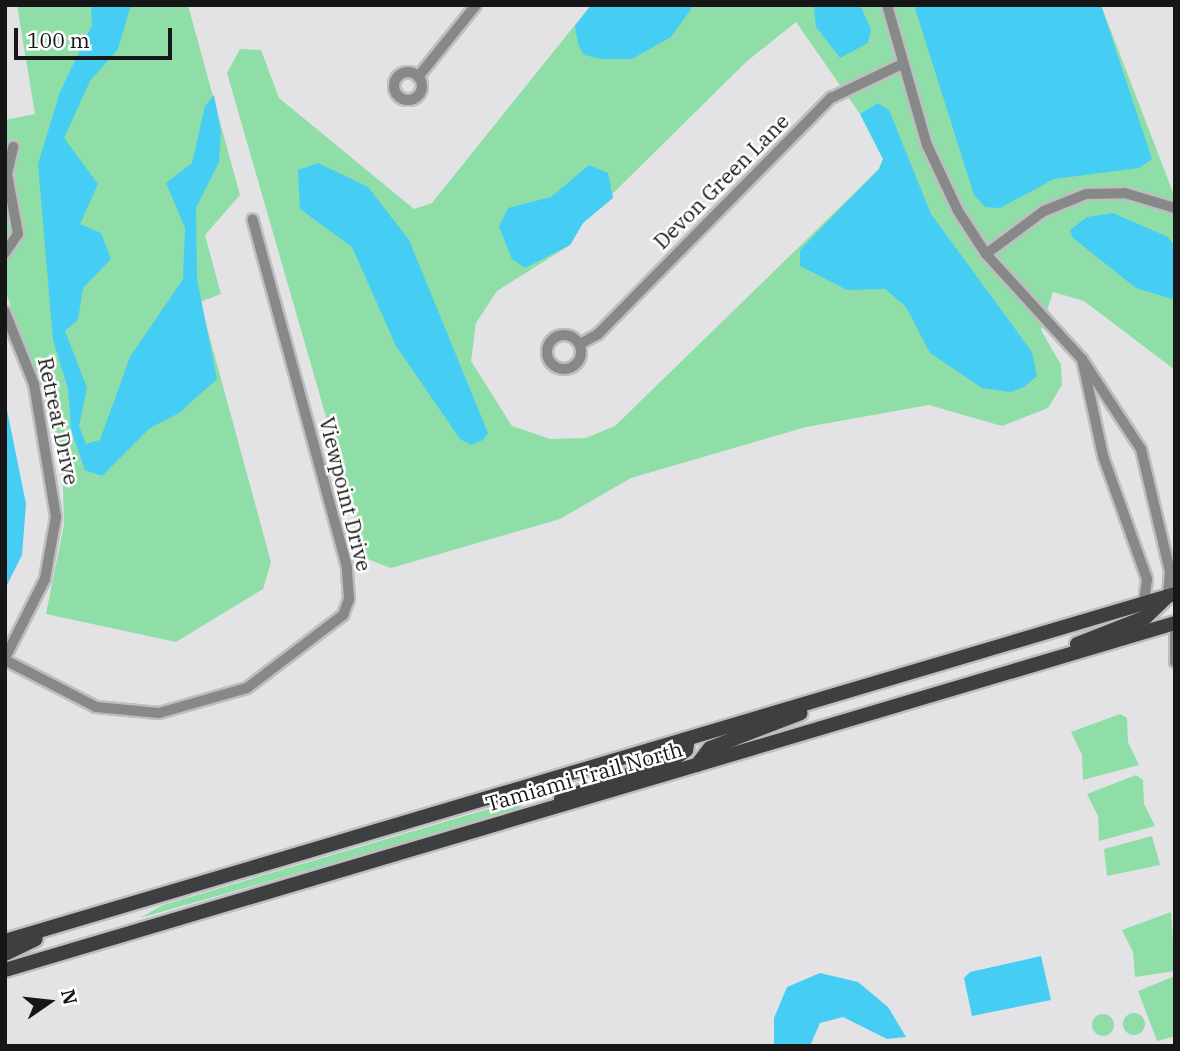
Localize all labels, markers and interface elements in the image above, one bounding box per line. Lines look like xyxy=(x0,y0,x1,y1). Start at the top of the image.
scale bar xyxy=(18,14,175,58)
text: 100 m xyxy=(27,26,90,54)
street label: Devon Green Lane xyxy=(648,108,794,254)
street label: Retreat Drive xyxy=(33,355,85,487)
street label: Viewpoint Drive xyxy=(315,414,377,574)
street label: Tamiami Trail North xyxy=(483,736,685,816)
north arrow xyxy=(14,967,84,1037)
text: N xyxy=(56,987,83,1007)

